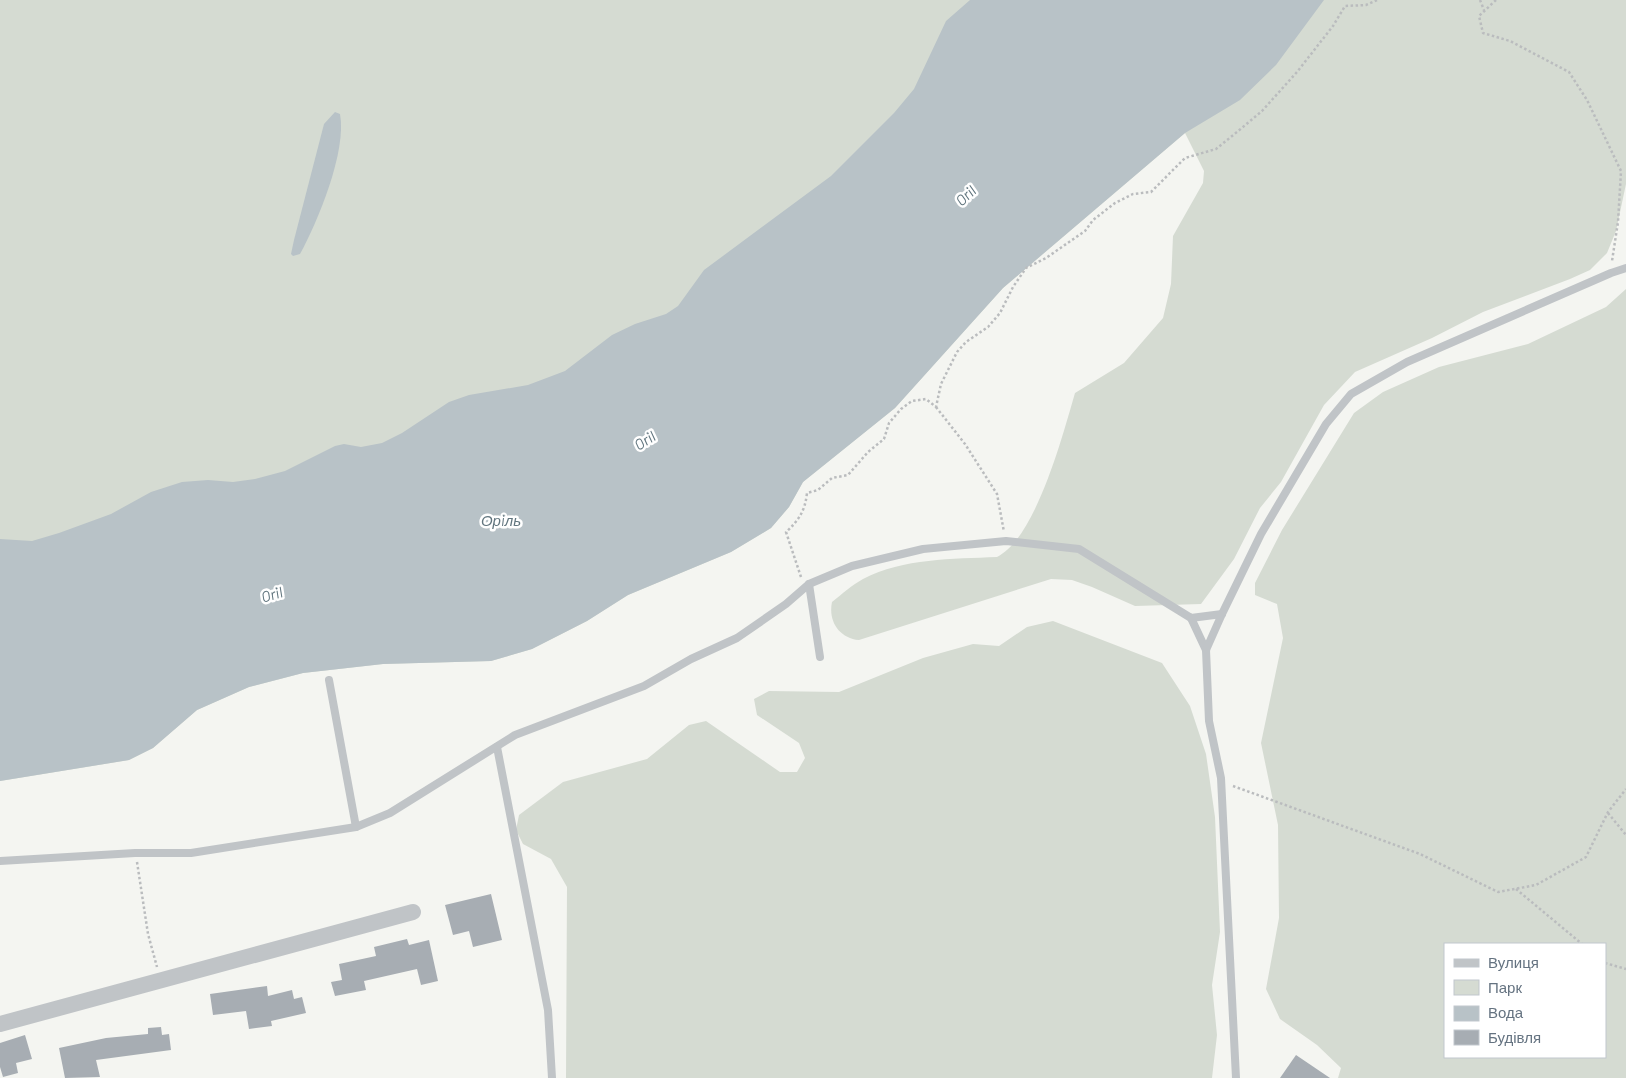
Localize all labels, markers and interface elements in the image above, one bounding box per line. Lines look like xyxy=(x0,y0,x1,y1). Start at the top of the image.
water label: Oril xyxy=(951,181,980,209)
water label: Oril xyxy=(631,427,659,453)
water label: Орiль xyxy=(481,511,521,529)
water label: Oril xyxy=(259,582,285,606)
legend xyxy=(1444,943,1606,1058)
text: Вулиця xyxy=(1488,953,1539,971)
text: Парк xyxy=(1488,978,1522,996)
text: Вода xyxy=(1488,1003,1524,1021)
text: Будівля xyxy=(1488,1028,1541,1046)

